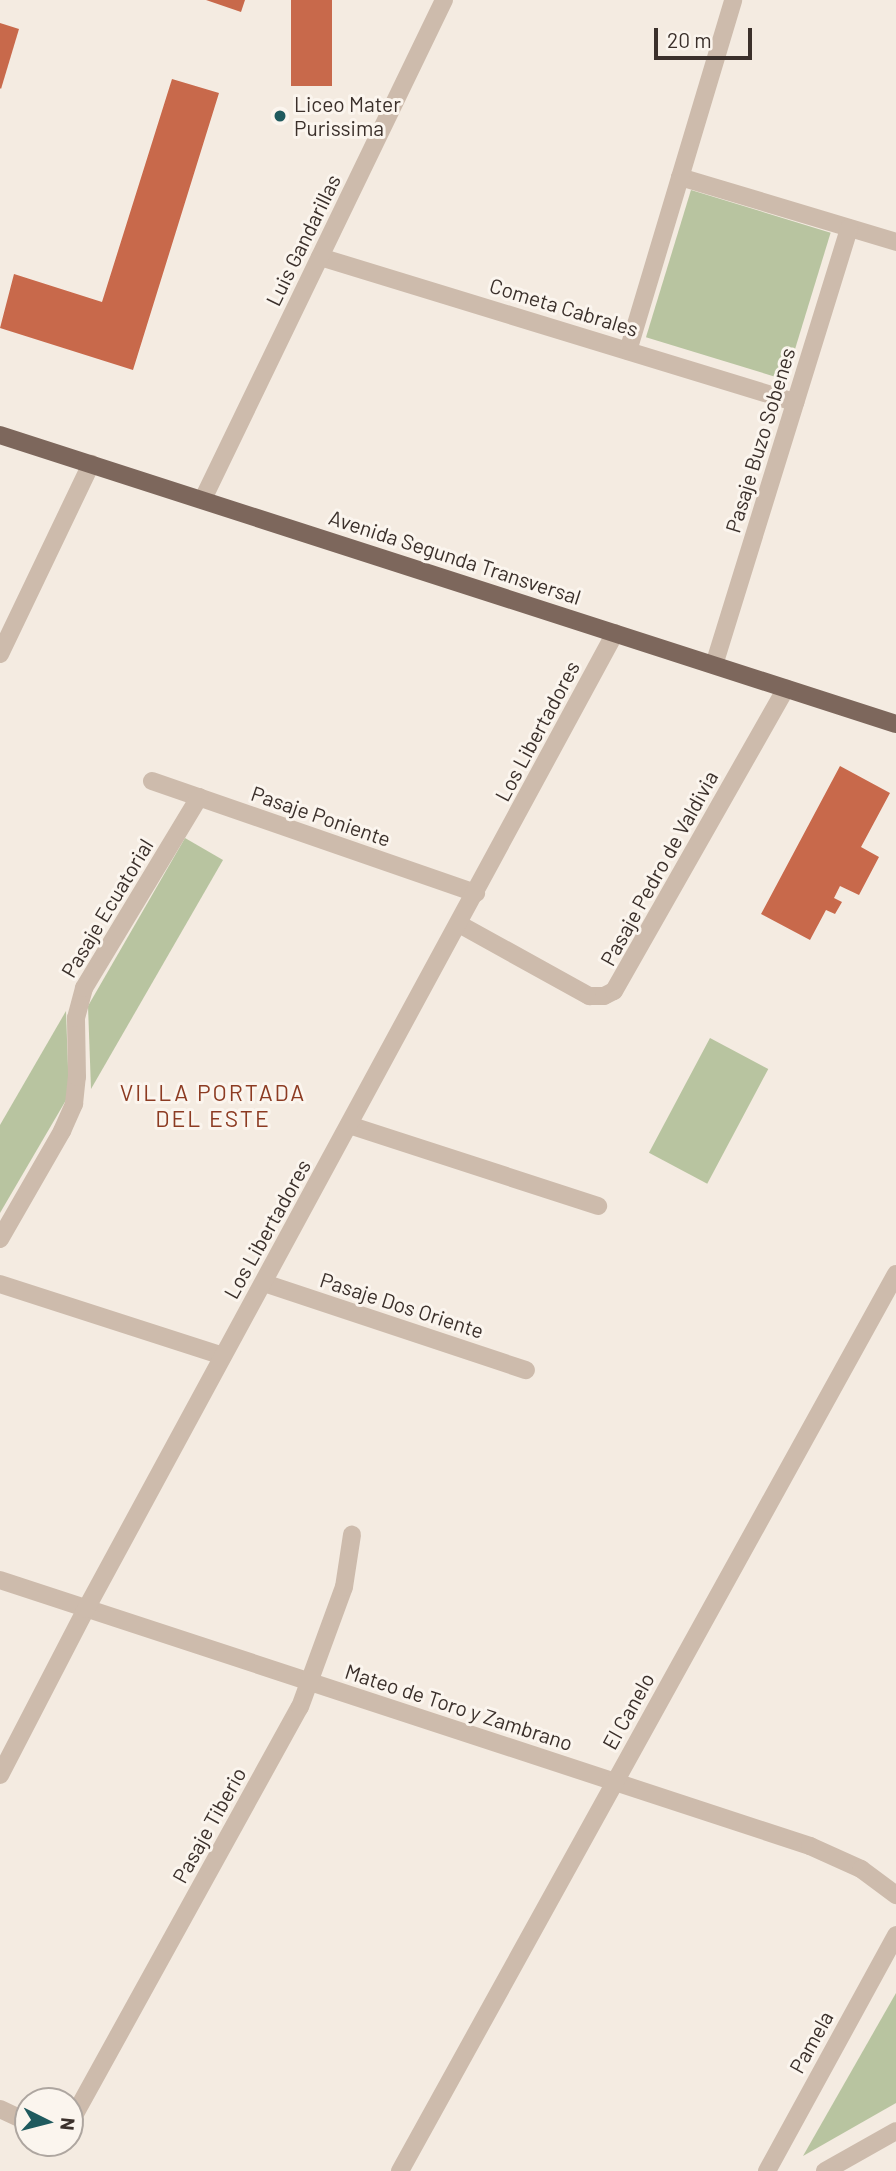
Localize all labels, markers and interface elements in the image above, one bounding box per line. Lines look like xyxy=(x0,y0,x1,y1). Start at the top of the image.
scale bar xyxy=(658,14,756,58)
text: 20 m xyxy=(667,27,712,52)
place label: Liceo Mater Purissima xyxy=(294,91,401,141)
marker: Liceo Mater Purissima xyxy=(272,108,288,124)
street label: Luis Gandarillas xyxy=(260,170,346,310)
street label: Cometa Cabrales xyxy=(487,272,641,342)
street label: Pasaje Buzo Sobenes xyxy=(720,344,800,536)
street label: Avenida Segunda Transversal xyxy=(326,504,584,610)
street label: Los Libertadores xyxy=(489,657,585,805)
street label: Pasaje Pedro de Valdivia xyxy=(595,766,723,970)
street label: Pasaje Poniente xyxy=(248,780,394,852)
street label: Pasaje Ecuatorial xyxy=(56,834,158,982)
district label: VILLA PORTADA DEL ESTE xyxy=(121,1078,305,1132)
street label: Los Libertadores xyxy=(218,1155,316,1303)
street label: Pasaje Dos Oriente xyxy=(317,1267,487,1343)
street label: Mateo de Toro y Zambrano xyxy=(342,1658,576,1756)
street label: El Canelo xyxy=(597,1668,659,1754)
street label: Pasaje Tiberio xyxy=(167,1763,251,1887)
street label: Pamela xyxy=(784,2007,838,2077)
north arrow xyxy=(14,2087,84,2157)
text: N xyxy=(56,2117,80,2132)

